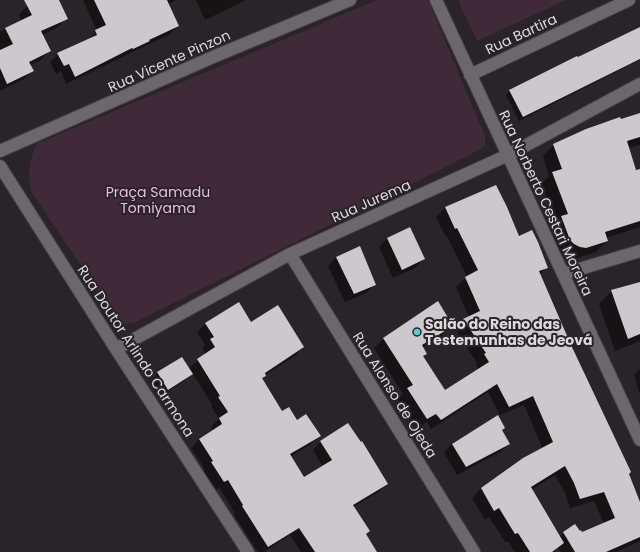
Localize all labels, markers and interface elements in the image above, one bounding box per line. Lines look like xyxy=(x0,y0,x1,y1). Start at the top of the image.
street label: Rua Bartira xyxy=(482,9,560,59)
street label: Rua Vicente Pinzon xyxy=(105,25,233,97)
street label: Rua Norberto Cestari Moreira xyxy=(494,107,598,299)
street label: Rua Jurema xyxy=(328,175,414,227)
park label: Praça Samadu Tomiyama xyxy=(106,182,210,218)
street label: Rua Doutor Arlindo Carmona xyxy=(73,261,199,441)
place label: Salão do Reino das Testemunhas de Jeová xyxy=(425,314,592,350)
marker: Salão do Reino das Testemunhas de Jeová xyxy=(412,327,422,337)
street label: Rua Alonso de Ojeda xyxy=(348,328,442,462)

